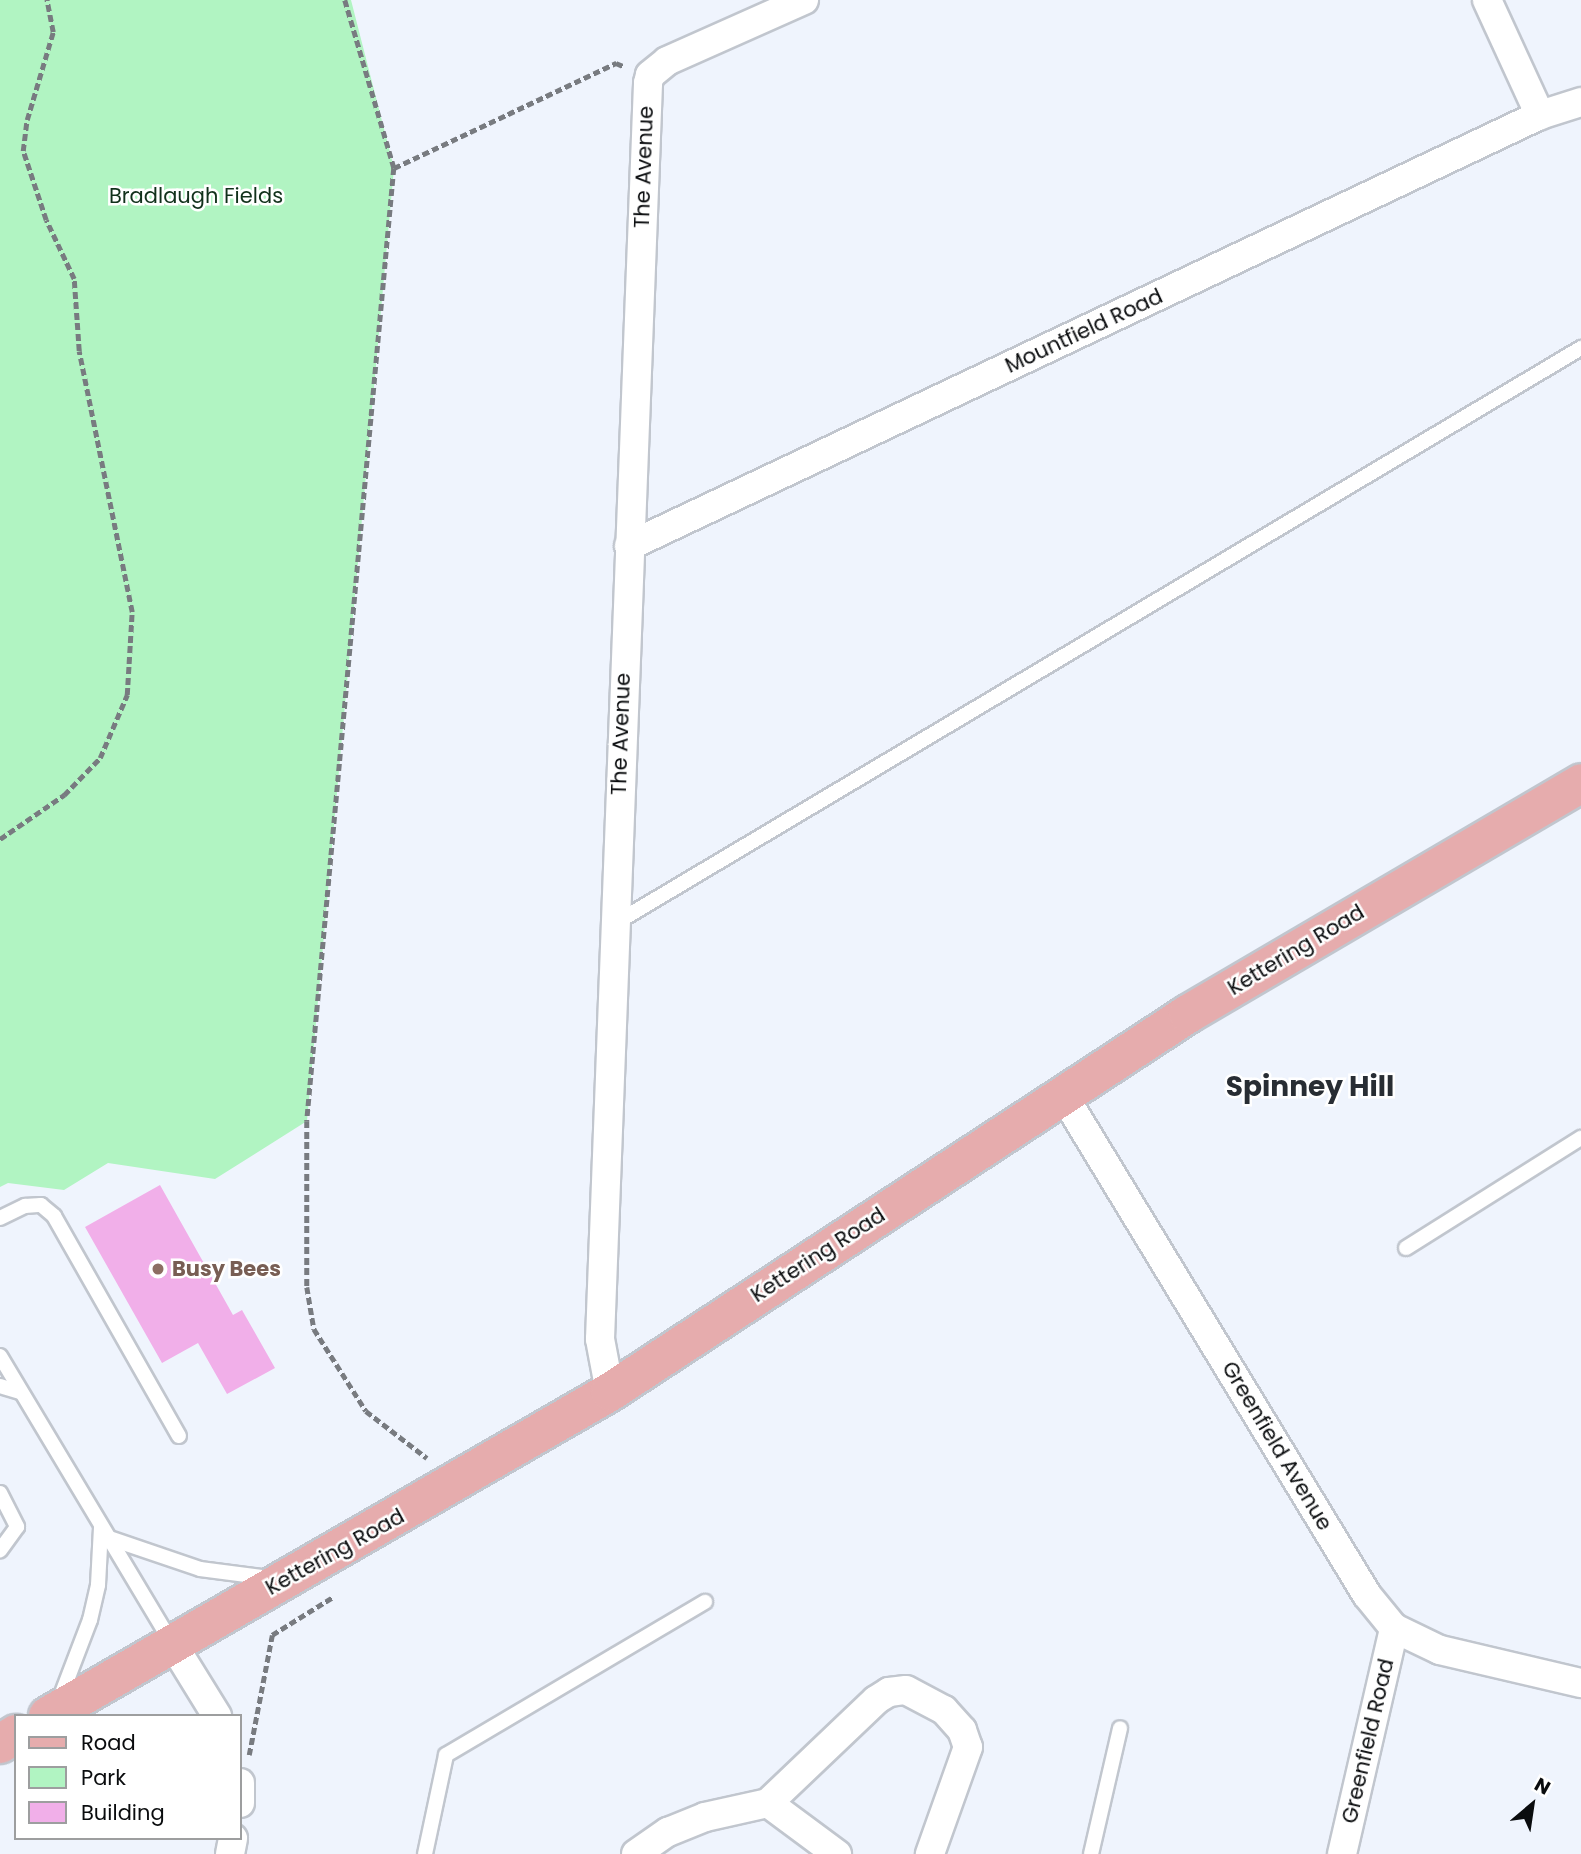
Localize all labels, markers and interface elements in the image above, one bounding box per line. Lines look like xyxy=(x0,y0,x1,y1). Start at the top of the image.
street label: The Avenue xyxy=(629,105,659,229)
park label: Bradlaugh Fields xyxy=(109,183,283,209)
street label: Mountfield Road xyxy=(1001,284,1167,378)
street label: The Avenue xyxy=(606,672,636,796)
street label: Kettering Road xyxy=(1223,899,1369,1001)
district label: Spinney Hill xyxy=(1226,1070,1394,1104)
street label: Kettering Road xyxy=(746,1202,890,1308)
place label: Busy Bees xyxy=(172,1256,281,1282)
marker: Busy Bees xyxy=(150,1261,166,1277)
street label: Greenfield Avenue xyxy=(1217,1357,1337,1535)
street label: Kettering Road xyxy=(261,1503,409,1601)
street label: Greenfield Road xyxy=(1337,1656,1399,1826)
legend xyxy=(14,1714,242,1840)
text: Road xyxy=(81,1728,136,1757)
text: Park xyxy=(81,1763,126,1792)
north arrow xyxy=(1497,1770,1567,1840)
text: N xyxy=(1530,1771,1555,1801)
text: Building xyxy=(81,1798,165,1827)

